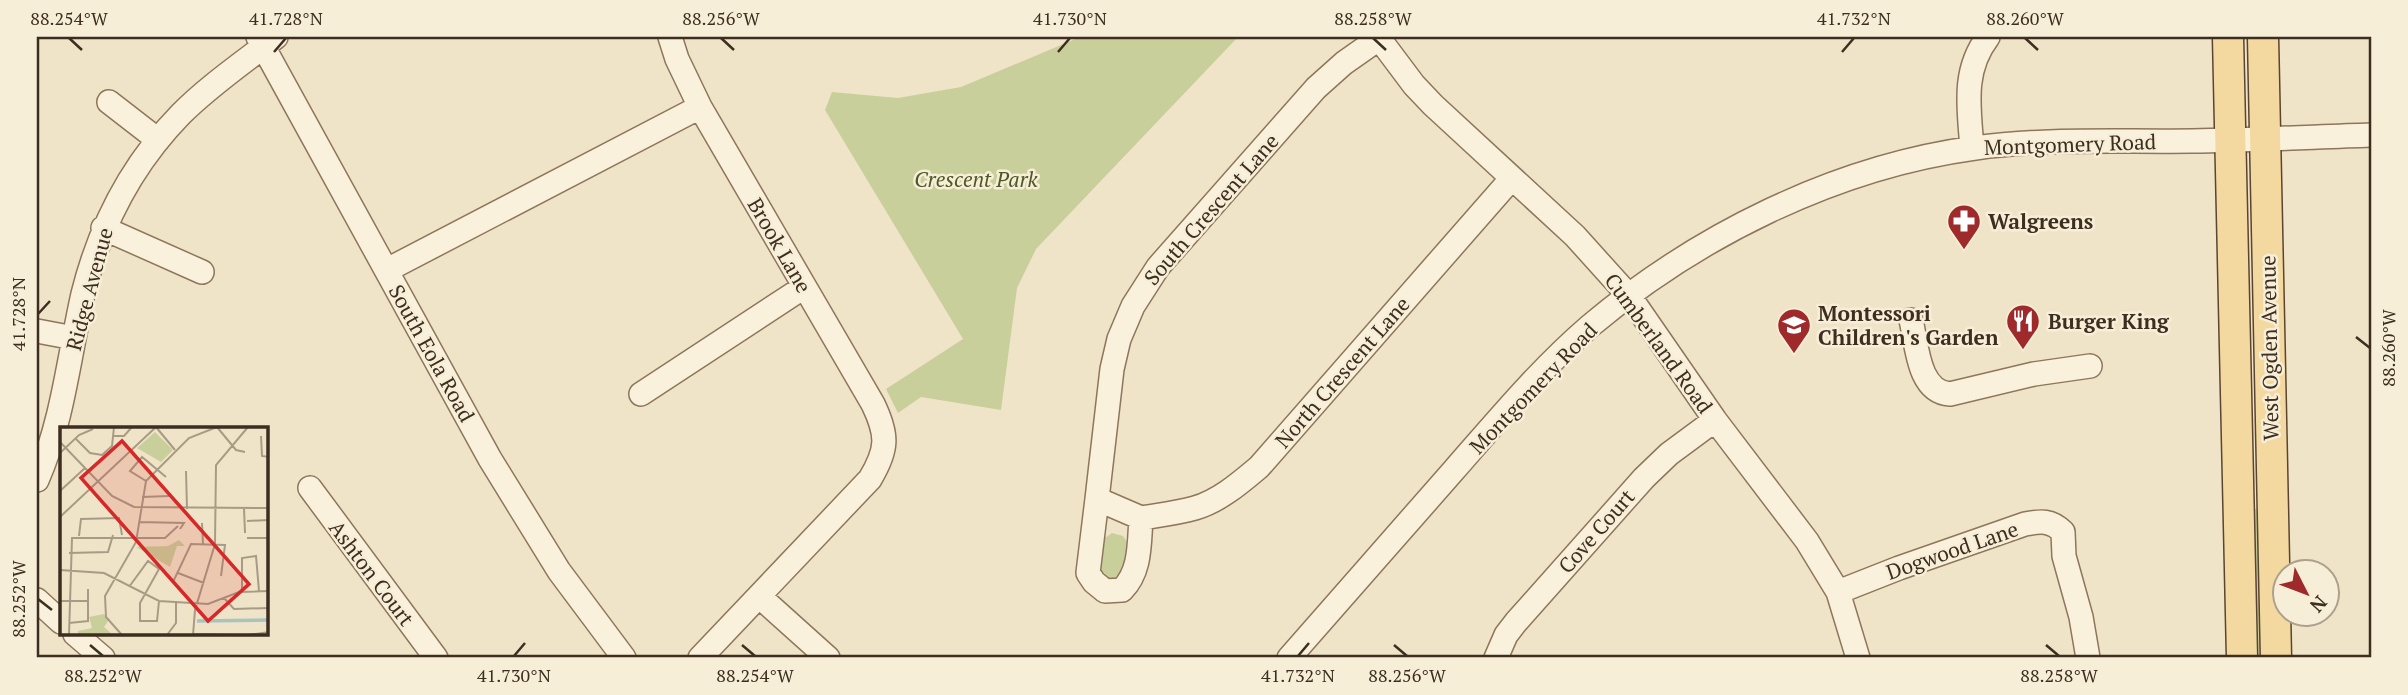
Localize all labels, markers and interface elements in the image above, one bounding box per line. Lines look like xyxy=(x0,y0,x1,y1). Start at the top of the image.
text: 88.254°W xyxy=(30,6,108,30)
text: 41.728°N xyxy=(249,6,323,30)
text: 88.256°W xyxy=(682,6,760,30)
text: 41.730°N xyxy=(1033,6,1107,30)
text: 88.258°W xyxy=(1334,6,1412,30)
text: 41.732°N xyxy=(1817,6,1891,30)
text: 88.260°W xyxy=(1986,6,2064,30)
street label: South Crescent Lane xyxy=(1137,127,1285,291)
street label: Montgomery Road xyxy=(1983,127,2157,161)
park label: Crescent Park xyxy=(914,165,1039,193)
street label: Brook Lane xyxy=(742,192,818,298)
pharmacy icon: Walgreens xyxy=(1945,202,1983,251)
place label: Walgreens xyxy=(1988,207,2093,235)
street label: Ridge Avenue xyxy=(59,224,119,354)
street label: West Ogden Avenue xyxy=(2253,255,2285,441)
street label: Cumberland Road xyxy=(1599,267,1720,419)
text: 41.728°N xyxy=(6,277,30,351)
street label: South Eola Road xyxy=(383,279,481,427)
street label: North Crescent Lane xyxy=(1268,290,1416,454)
place label: Montessori Children's Garden xyxy=(1818,299,1999,351)
restaurant icon: Burger King xyxy=(2004,302,2042,351)
school or university icon: Montessori Children's Garden xyxy=(1775,306,1813,355)
place label: Burger King xyxy=(2048,307,2170,335)
text: 88.260°W xyxy=(2376,309,2400,387)
street label: Montgomery Road xyxy=(1463,316,1603,460)
inset map xyxy=(60,427,268,636)
street label: Cove Court xyxy=(1552,483,1640,579)
street label: Dogwood Lane xyxy=(1882,514,2022,586)
street label: Ashton Court xyxy=(323,515,421,632)
north arrow xyxy=(2272,558,2342,628)
text: 88.252°W xyxy=(6,560,30,638)
text: N xyxy=(2304,591,2333,619)
text: 88.252°W xyxy=(64,663,142,687)
text: 41.730°N xyxy=(477,663,551,687)
text: 88.254°W xyxy=(716,663,794,687)
text: 41.732°N xyxy=(1261,663,1335,687)
text: 88.256°W xyxy=(1368,663,1446,687)
text: 88.258°W xyxy=(2020,663,2098,687)

